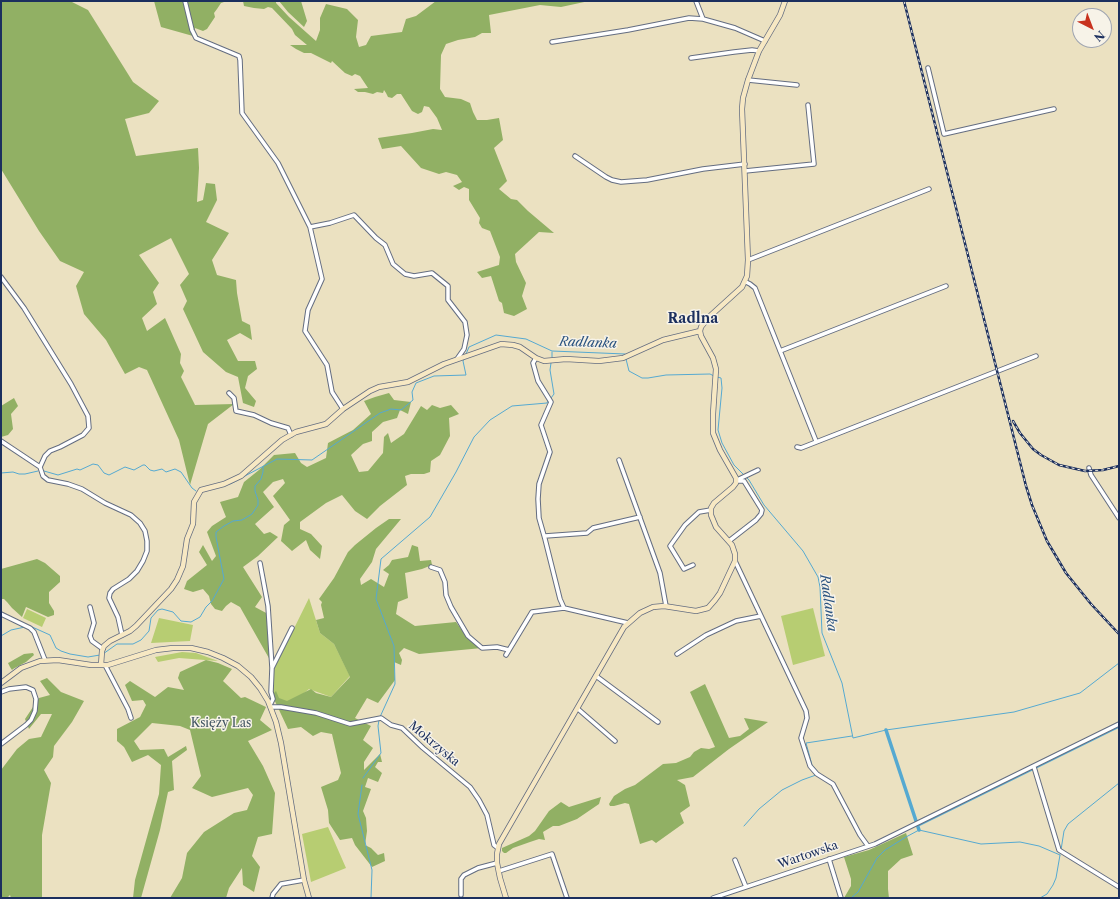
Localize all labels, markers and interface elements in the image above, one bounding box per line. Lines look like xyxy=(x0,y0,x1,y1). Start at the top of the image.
north arrow xyxy=(1072,8,1112,48)
text: N xyxy=(1091,28,1108,45)
district label: Radlna xyxy=(668,311,718,327)
water label: Radlanka xyxy=(559,334,617,352)
water label: Radlanka xyxy=(816,573,840,633)
park label: Księży Las xyxy=(191,717,251,731)
street label: Mokrzyska xyxy=(406,719,462,769)
street label: Wartowska xyxy=(776,838,840,872)

